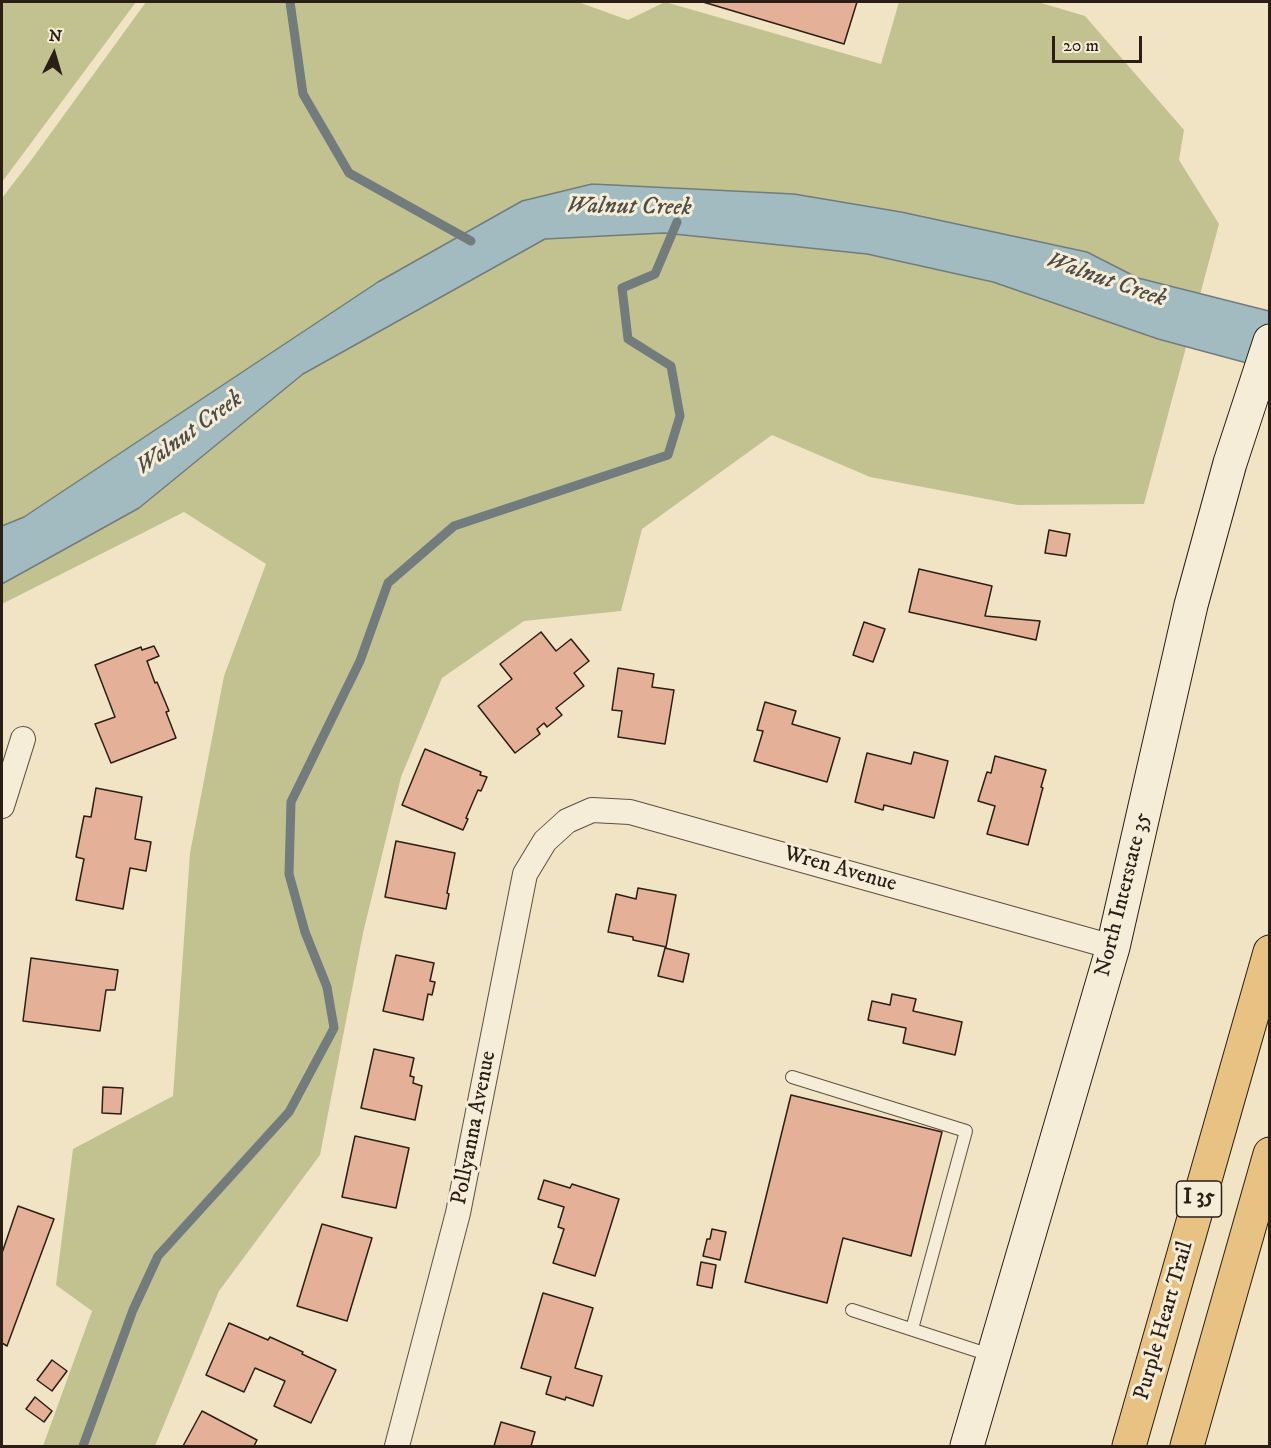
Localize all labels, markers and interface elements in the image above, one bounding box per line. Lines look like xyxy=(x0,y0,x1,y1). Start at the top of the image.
north arrow xyxy=(24,24,84,84)
scale bar xyxy=(1055,24,1145,62)
text: N xyxy=(48,26,63,47)
text: 20 m xyxy=(1063,35,1099,57)
water label: Walnut Creek xyxy=(566,193,692,223)
water label: Walnut Creek xyxy=(1042,247,1170,315)
water label: Walnut Creek xyxy=(131,386,249,482)
street label: North Interstate 35 xyxy=(1091,810,1157,980)
street label: Wren Avenue xyxy=(781,841,899,899)
street label: Pollyanna Avenue xyxy=(447,1049,503,1207)
road number: I 35 xyxy=(1176,1181,1222,1217)
street label: Purple Heart Trail xyxy=(1130,1239,1200,1403)

